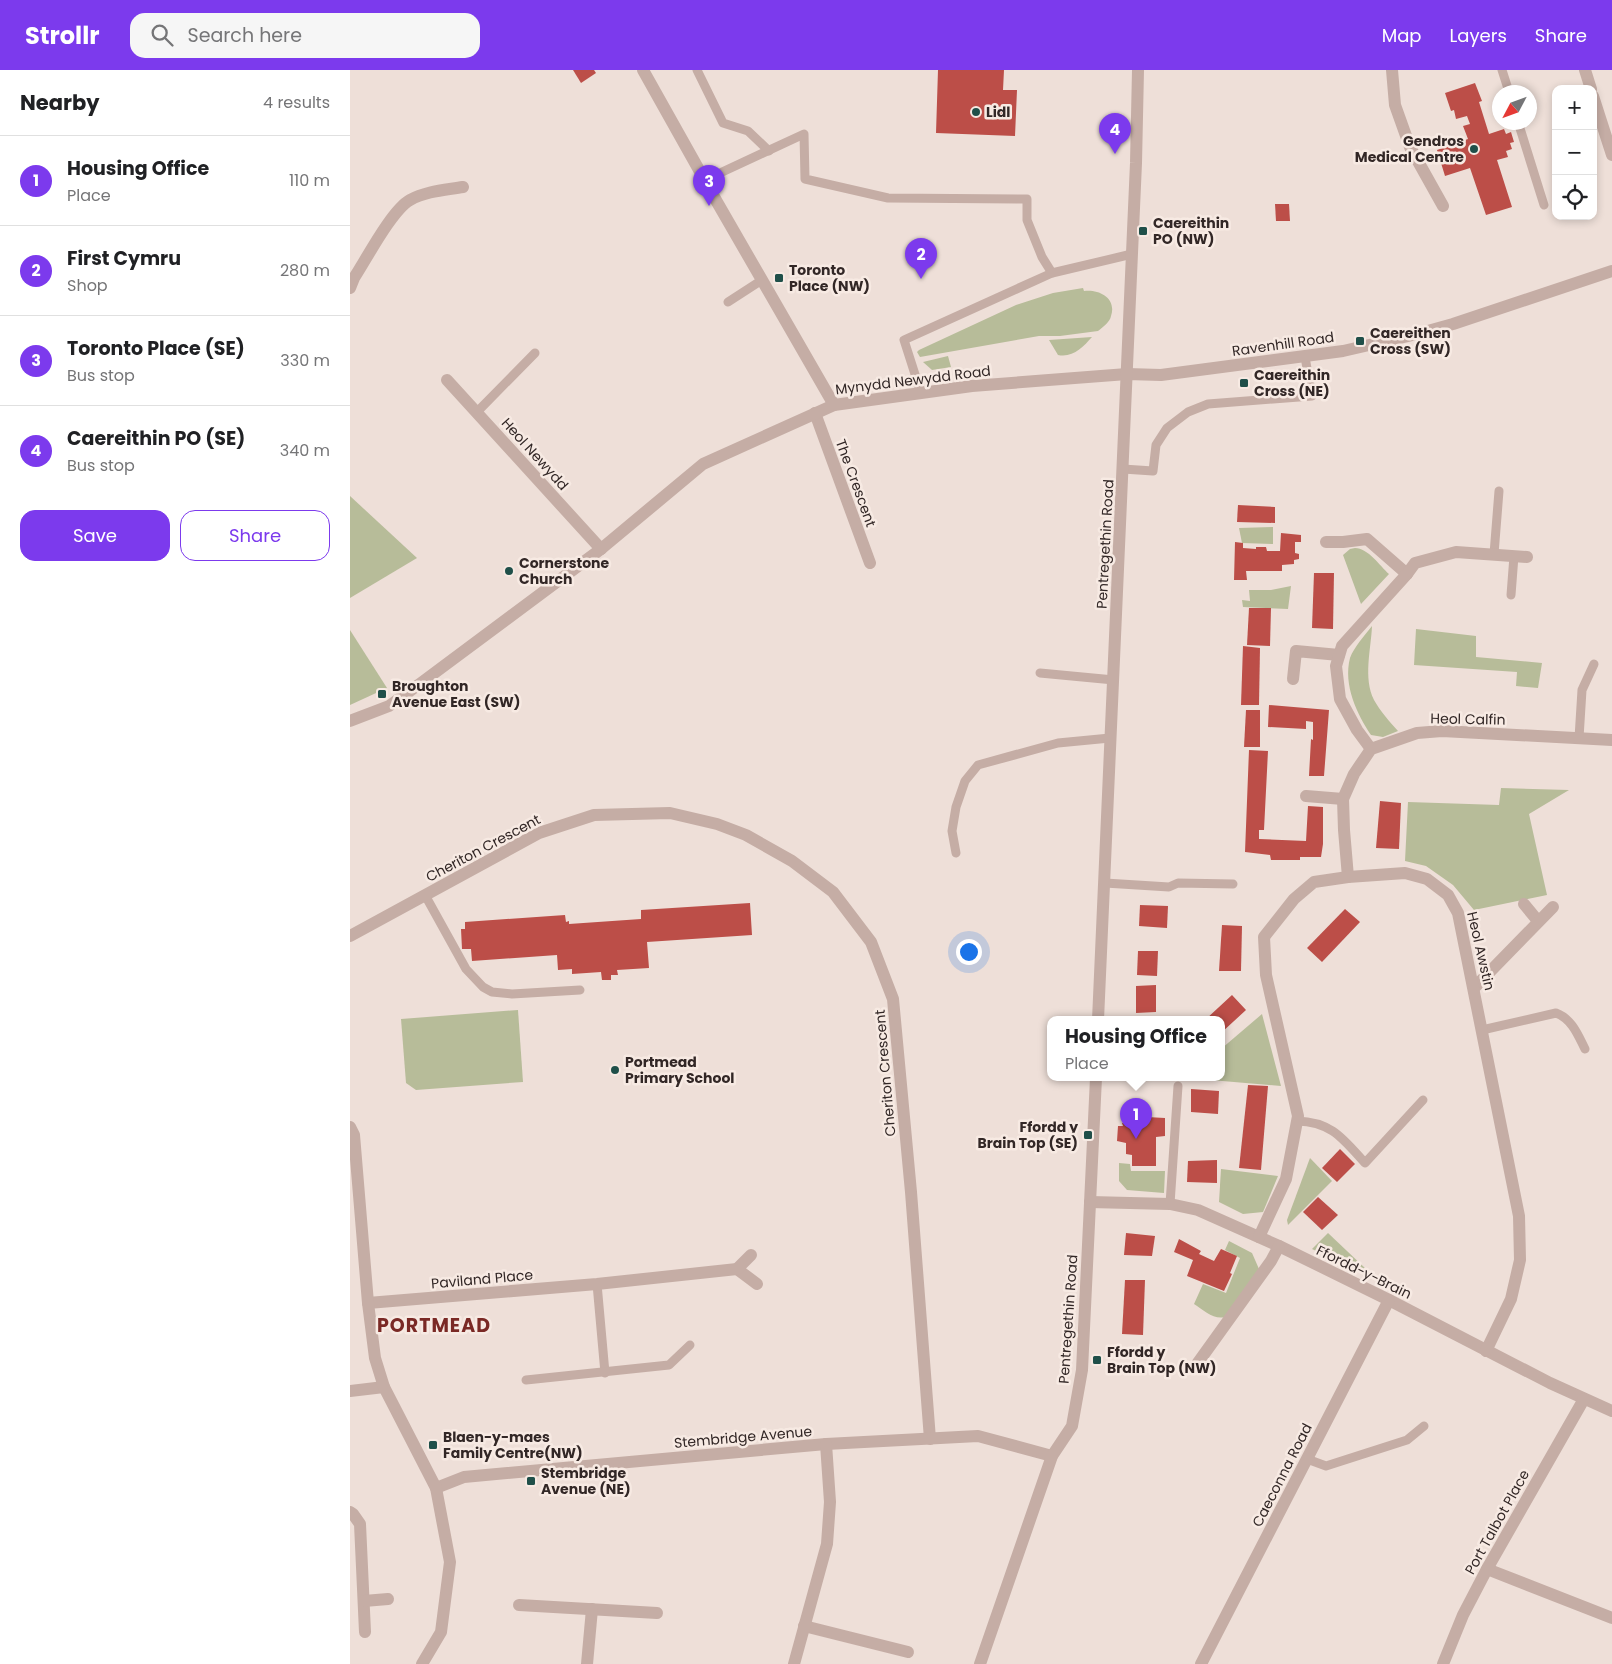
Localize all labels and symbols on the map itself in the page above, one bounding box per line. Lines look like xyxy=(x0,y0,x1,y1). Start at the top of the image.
north arrow xyxy=(1492,85,1537,130)
place label: Lidl xyxy=(986,102,1010,122)
marker: Lidl xyxy=(970,106,982,118)
pin: 4 xyxy=(1099,113,1131,154)
place label: Gendros Medical Centre xyxy=(1355,131,1464,167)
marker: Gendros Medical Centre xyxy=(1468,143,1480,155)
pin: 3 xyxy=(693,165,725,206)
place label: Caereithin PO (NW) xyxy=(1153,213,1229,249)
marker: Caereithin PO (NW) xyxy=(1137,225,1149,237)
pin: 2 xyxy=(905,238,937,279)
place label: Toronto Place (NW) xyxy=(789,260,870,296)
marker: Toronto Place (NW) xyxy=(773,272,785,284)
place label: Caereithen Cross (SW) xyxy=(1370,323,1451,359)
street label: Ravenhill Road xyxy=(1231,327,1335,361)
marker: Caereithen Cross (SW) xyxy=(1354,335,1366,347)
street label: Mynydd Newydd Road xyxy=(834,361,992,399)
place label: Caereithin Cross (NE) xyxy=(1254,365,1330,401)
marker: Caereithin Cross (NE) xyxy=(1238,377,1250,389)
street label: Heol Newydd xyxy=(497,413,573,495)
street label: The Crescent xyxy=(831,436,881,530)
street label: Pentregethin Road xyxy=(1092,479,1118,609)
place label: Cornerstone Church xyxy=(519,553,609,589)
marker: Cornerstone Church xyxy=(503,565,515,577)
place label: Broughton Avenue East (SW) xyxy=(392,676,520,712)
marker: Broughton Avenue East (SW) xyxy=(376,688,388,700)
street label: Heol Calfin xyxy=(1430,708,1506,730)
street label: Cheriton Crescent xyxy=(422,809,544,887)
street label: Heol Awstin xyxy=(1462,910,1500,992)
your location xyxy=(956,939,982,965)
street label: Cheriton Crescent xyxy=(869,1009,901,1137)
place label: Portmead Primary School xyxy=(625,1052,734,1088)
marker: Portmead Primary School xyxy=(609,1064,621,1076)
pin: 1 xyxy=(1120,1098,1152,1139)
place label: Ffordd y Brain Top (SE) xyxy=(978,1117,1078,1153)
marker: Ffordd y Brain Top (SE) xyxy=(1082,1129,1094,1141)
street label: Ffordd-y-Brain xyxy=(1313,1240,1415,1304)
street label: Pentregethin Road xyxy=(1054,1254,1082,1384)
street label: Paviland Place xyxy=(430,1265,534,1293)
district label: PORTMEAD xyxy=(377,1312,491,1339)
place label: Ffordd y Brain Top (NW) xyxy=(1107,1342,1217,1378)
marker: Ffordd y Brain Top (NW) xyxy=(1091,1354,1103,1366)
street label: Caeconna Road xyxy=(1247,1420,1317,1530)
street label: Stembridge Avenue xyxy=(673,1421,813,1453)
place label: Blaen-y-maes Family Centre(NW) xyxy=(443,1427,583,1463)
marker: Blaen-y-maes Family Centre(NW) xyxy=(427,1439,439,1451)
place label: Stembridge Avenue (NE) xyxy=(541,1463,631,1499)
street label: Port Talbot Place xyxy=(1460,1466,1534,1578)
marker: Stembridge Avenue (NE) xyxy=(525,1475,537,1487)

